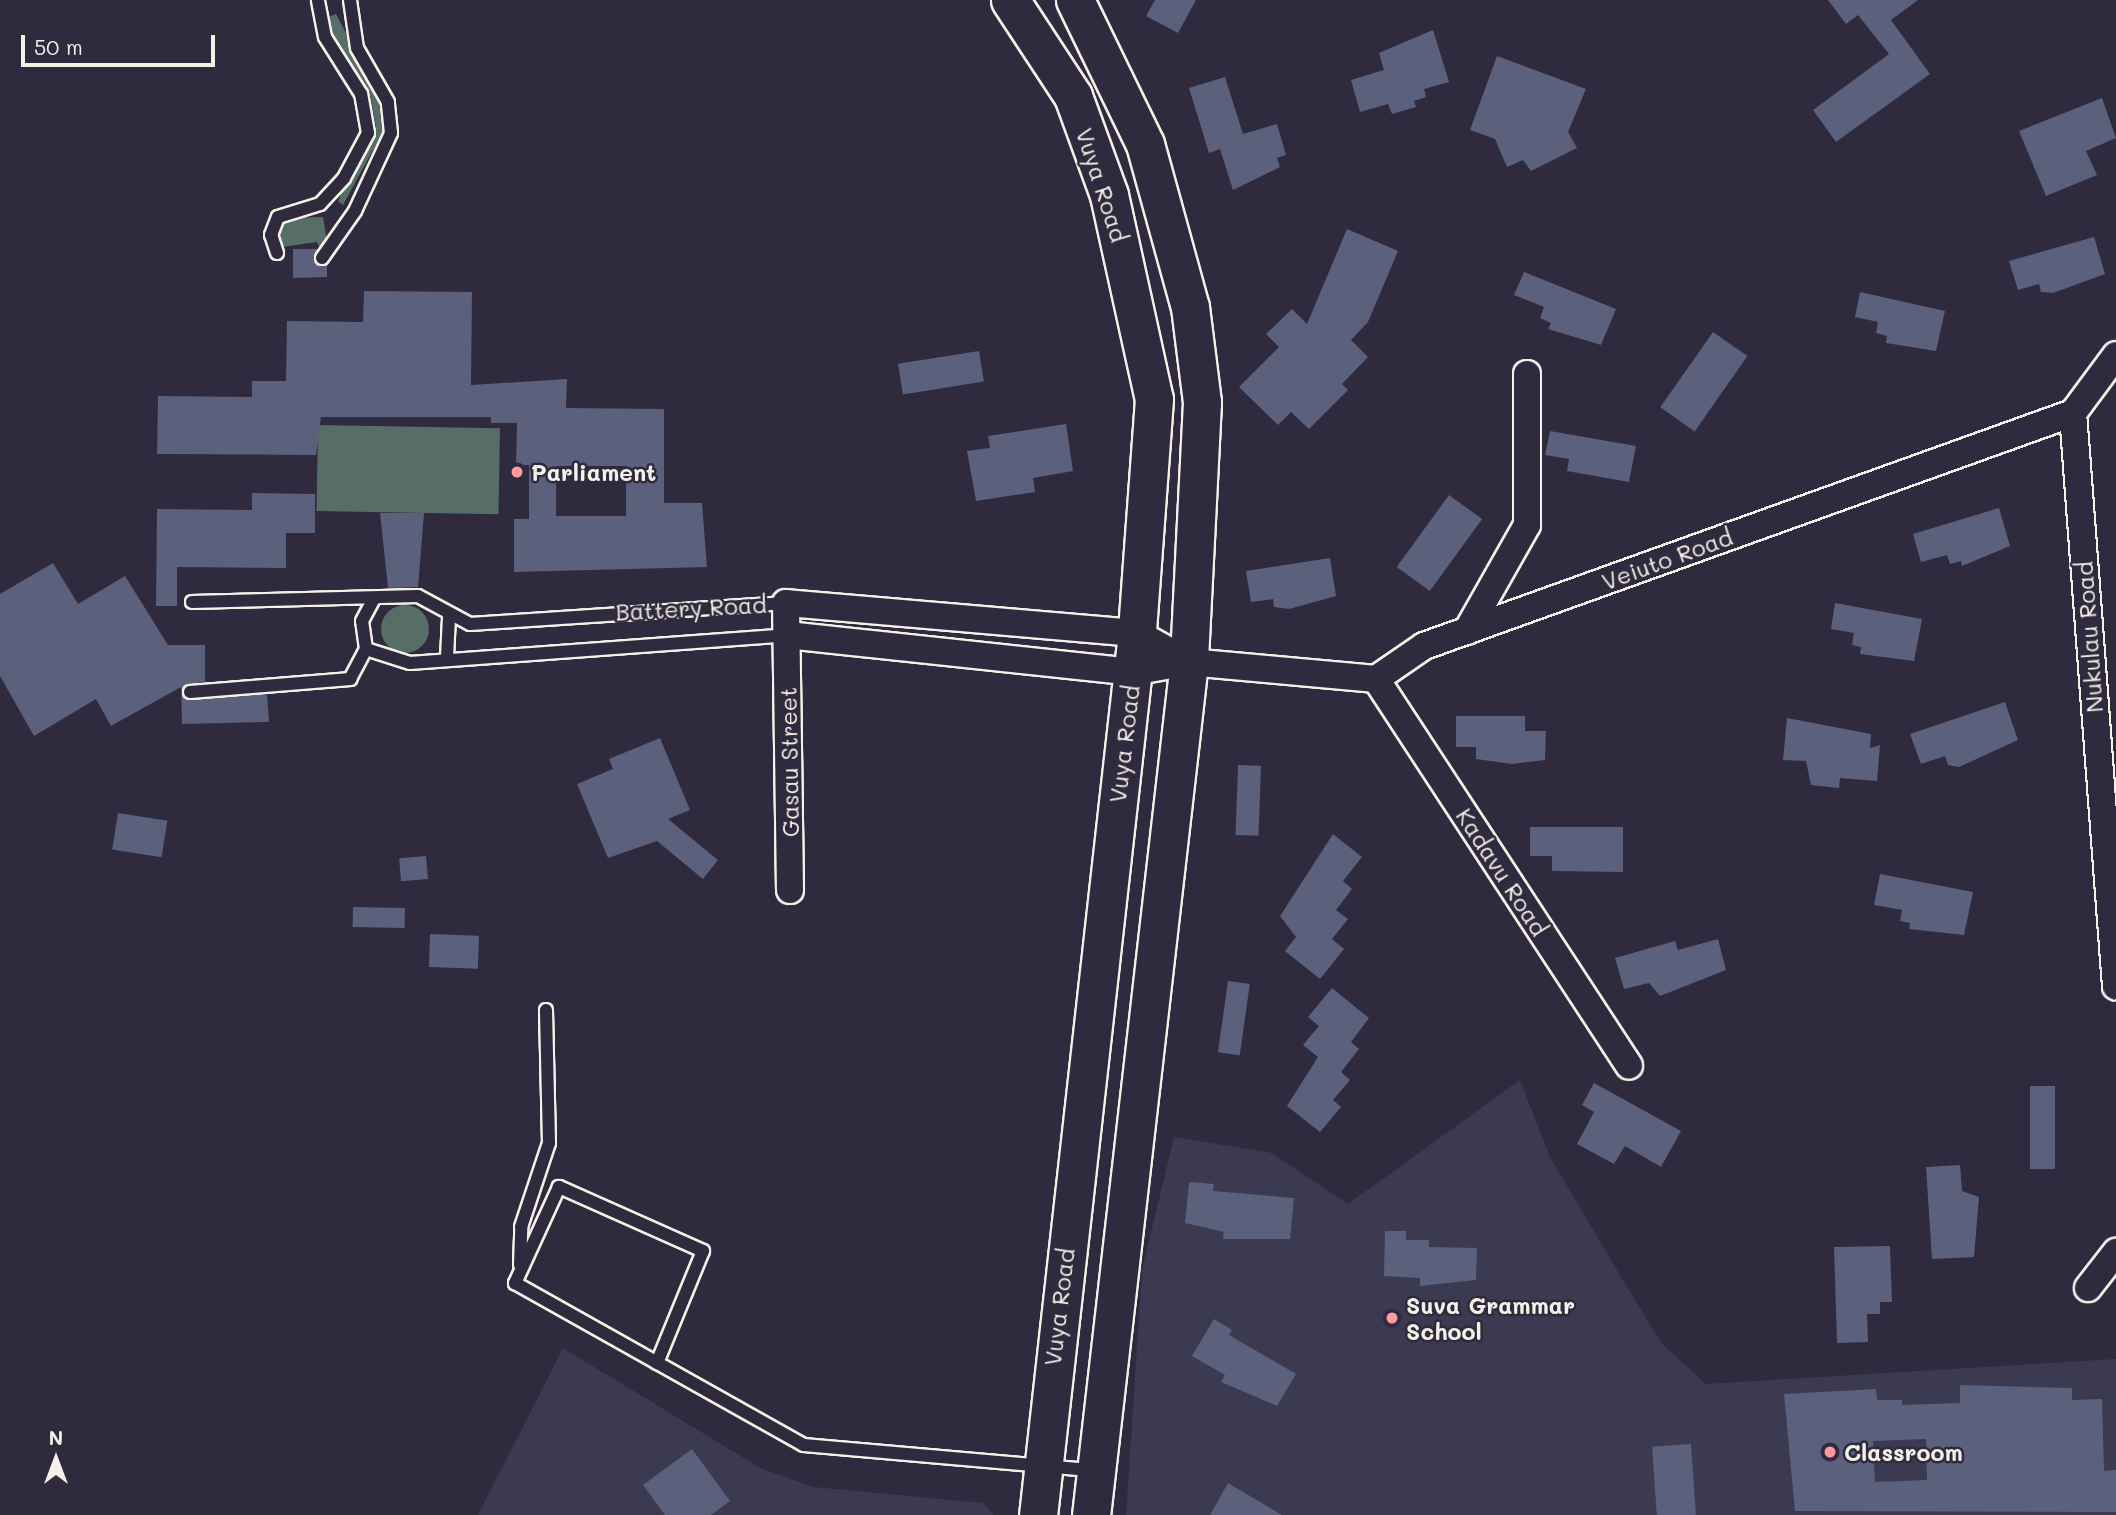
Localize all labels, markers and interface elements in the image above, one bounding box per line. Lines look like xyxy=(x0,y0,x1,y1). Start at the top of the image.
scale bar xyxy=(24,21,219,65)
text: 50 m xyxy=(34,33,83,60)
street label: Vuya Road xyxy=(1071,124,1133,246)
place label: Parliament xyxy=(531,458,656,486)
marker: Parliament xyxy=(509,464,525,480)
street label: Veiuto Road xyxy=(1598,523,1736,595)
street label: Nukulau Road xyxy=(2070,560,2108,714)
street label: Battery Road xyxy=(615,590,767,626)
street label: Vuya Road xyxy=(1103,684,1145,804)
street label: Gasau Street xyxy=(774,687,804,837)
street label: Kadavu Road xyxy=(1451,803,1553,941)
street label: Vuya Road xyxy=(1038,1247,1080,1367)
place label: Suva Grammar School xyxy=(1406,1291,1575,1345)
marker: Suva Grammar School xyxy=(1384,1310,1400,1326)
north arrow xyxy=(21,1424,91,1494)
text: N xyxy=(49,1425,63,1450)
place label: Classroom xyxy=(1844,1438,1963,1466)
marker: Classroom xyxy=(1822,1444,1838,1460)

